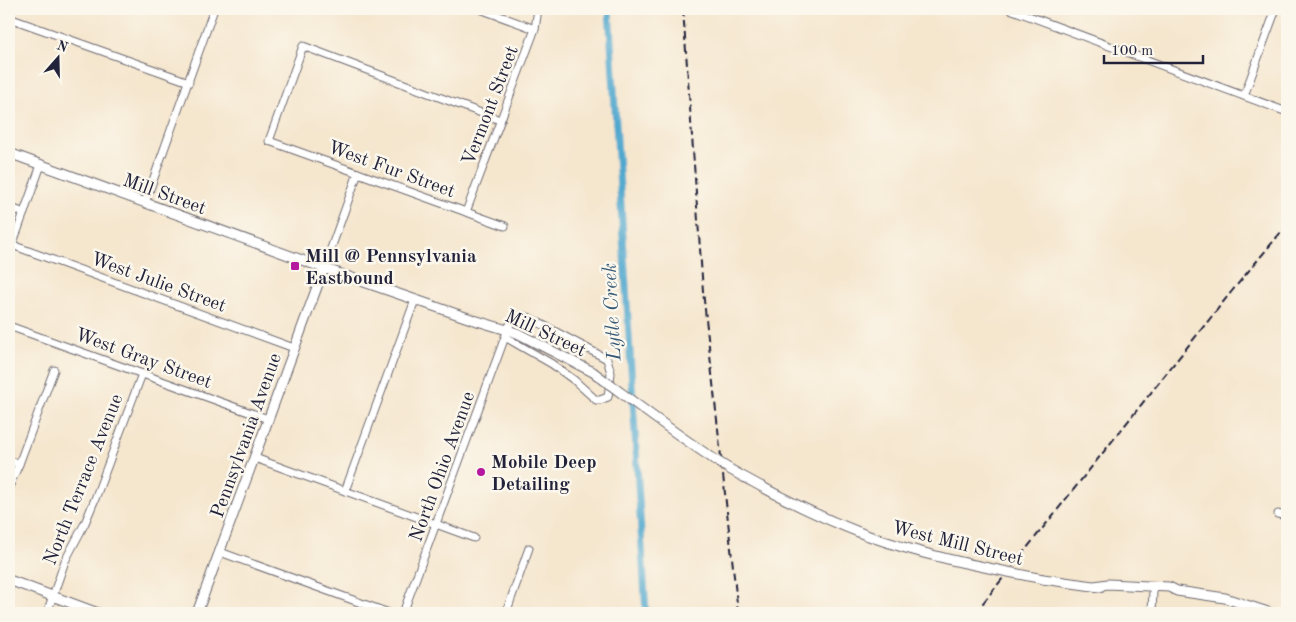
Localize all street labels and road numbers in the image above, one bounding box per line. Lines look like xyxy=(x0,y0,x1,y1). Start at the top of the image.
street label: Vermont Street xyxy=(460,43,523,168)
street label: West Fur Street xyxy=(325,139,457,202)
street label: Mill Street xyxy=(120,172,208,219)
street label: West Julie Street xyxy=(88,250,228,317)
street label: Mill Street xyxy=(502,307,588,361)
street label: West Gray Street xyxy=(72,326,214,393)
street label: Pennsylvania Avenue xyxy=(209,351,286,521)
street label: North Ohio Avenue xyxy=(407,389,479,544)
street label: North Terrace Avenue xyxy=(41,392,127,568)
street label: West Mill Street xyxy=(890,519,1025,570)

